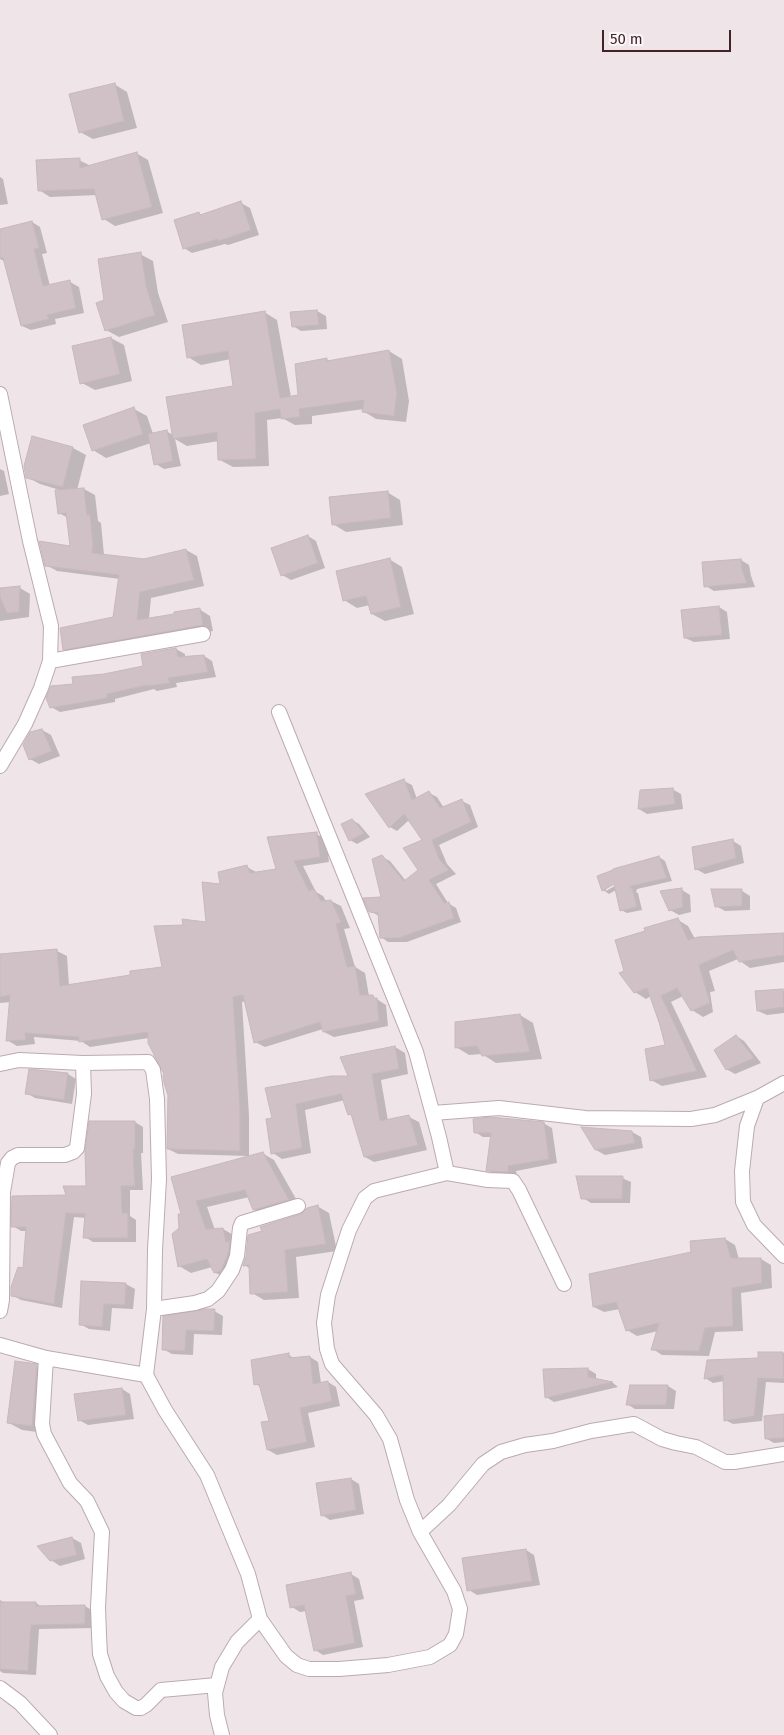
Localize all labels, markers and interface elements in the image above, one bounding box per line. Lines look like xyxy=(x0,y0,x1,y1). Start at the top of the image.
scale bar xyxy=(604,20,733,52)
text: 50 m xyxy=(610,30,643,48)

